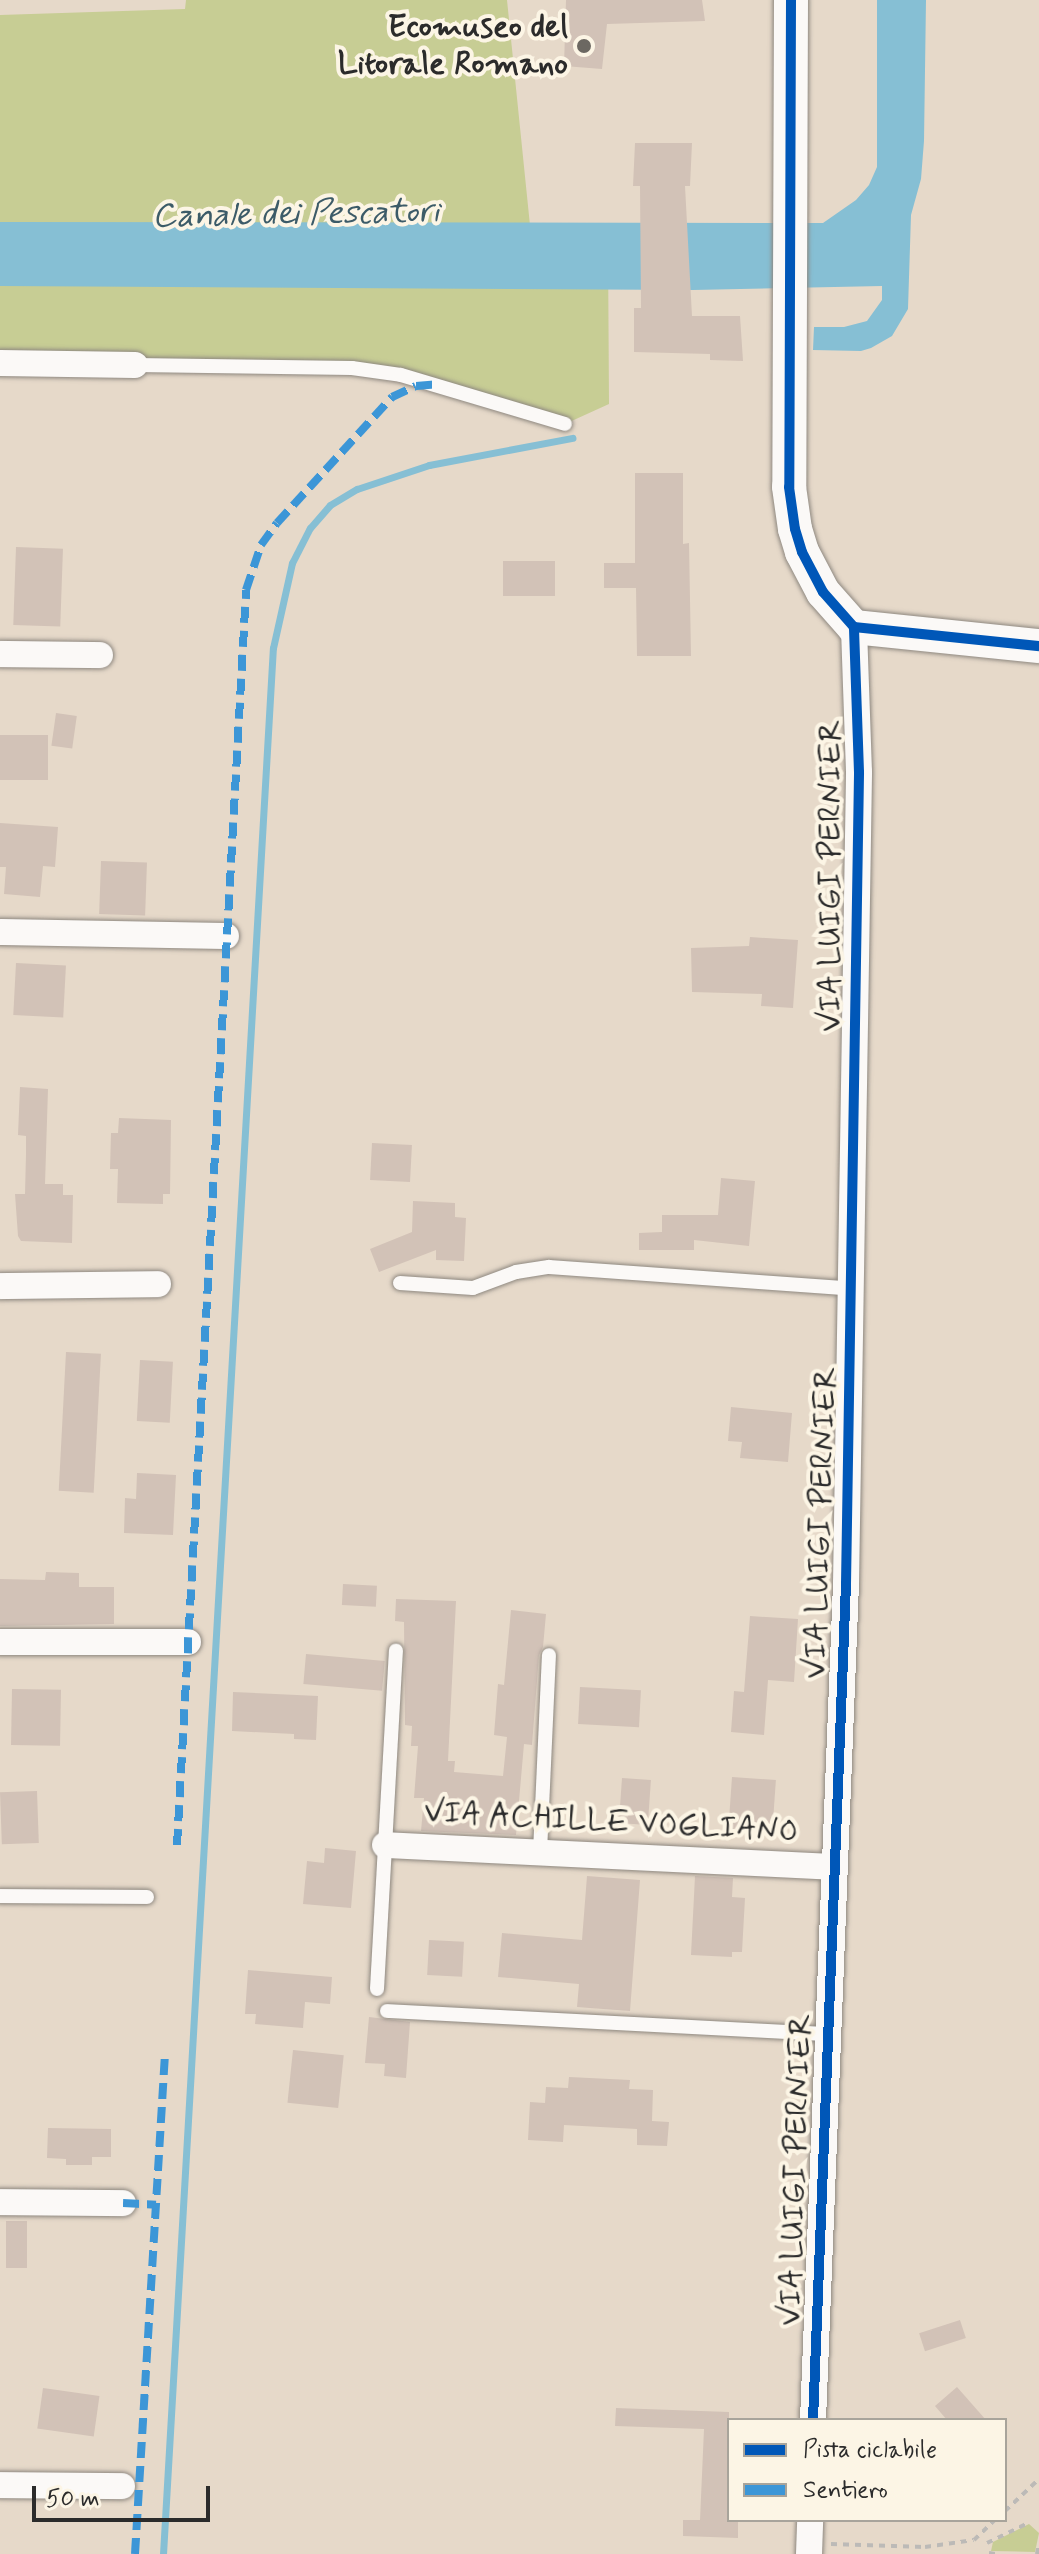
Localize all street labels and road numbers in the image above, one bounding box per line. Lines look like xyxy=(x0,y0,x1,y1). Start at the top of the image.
street label: VIA LUIGI PERNIER xyxy=(812,728,850,1024)
street label: VIA LUIGI PERNIER xyxy=(797,1374,845,1672)
street label: VIA ACHILLE VOGLIANO xyxy=(422,1793,800,1851)
street label: VIA LUIGI PERNIER xyxy=(772,2021,820,2319)

